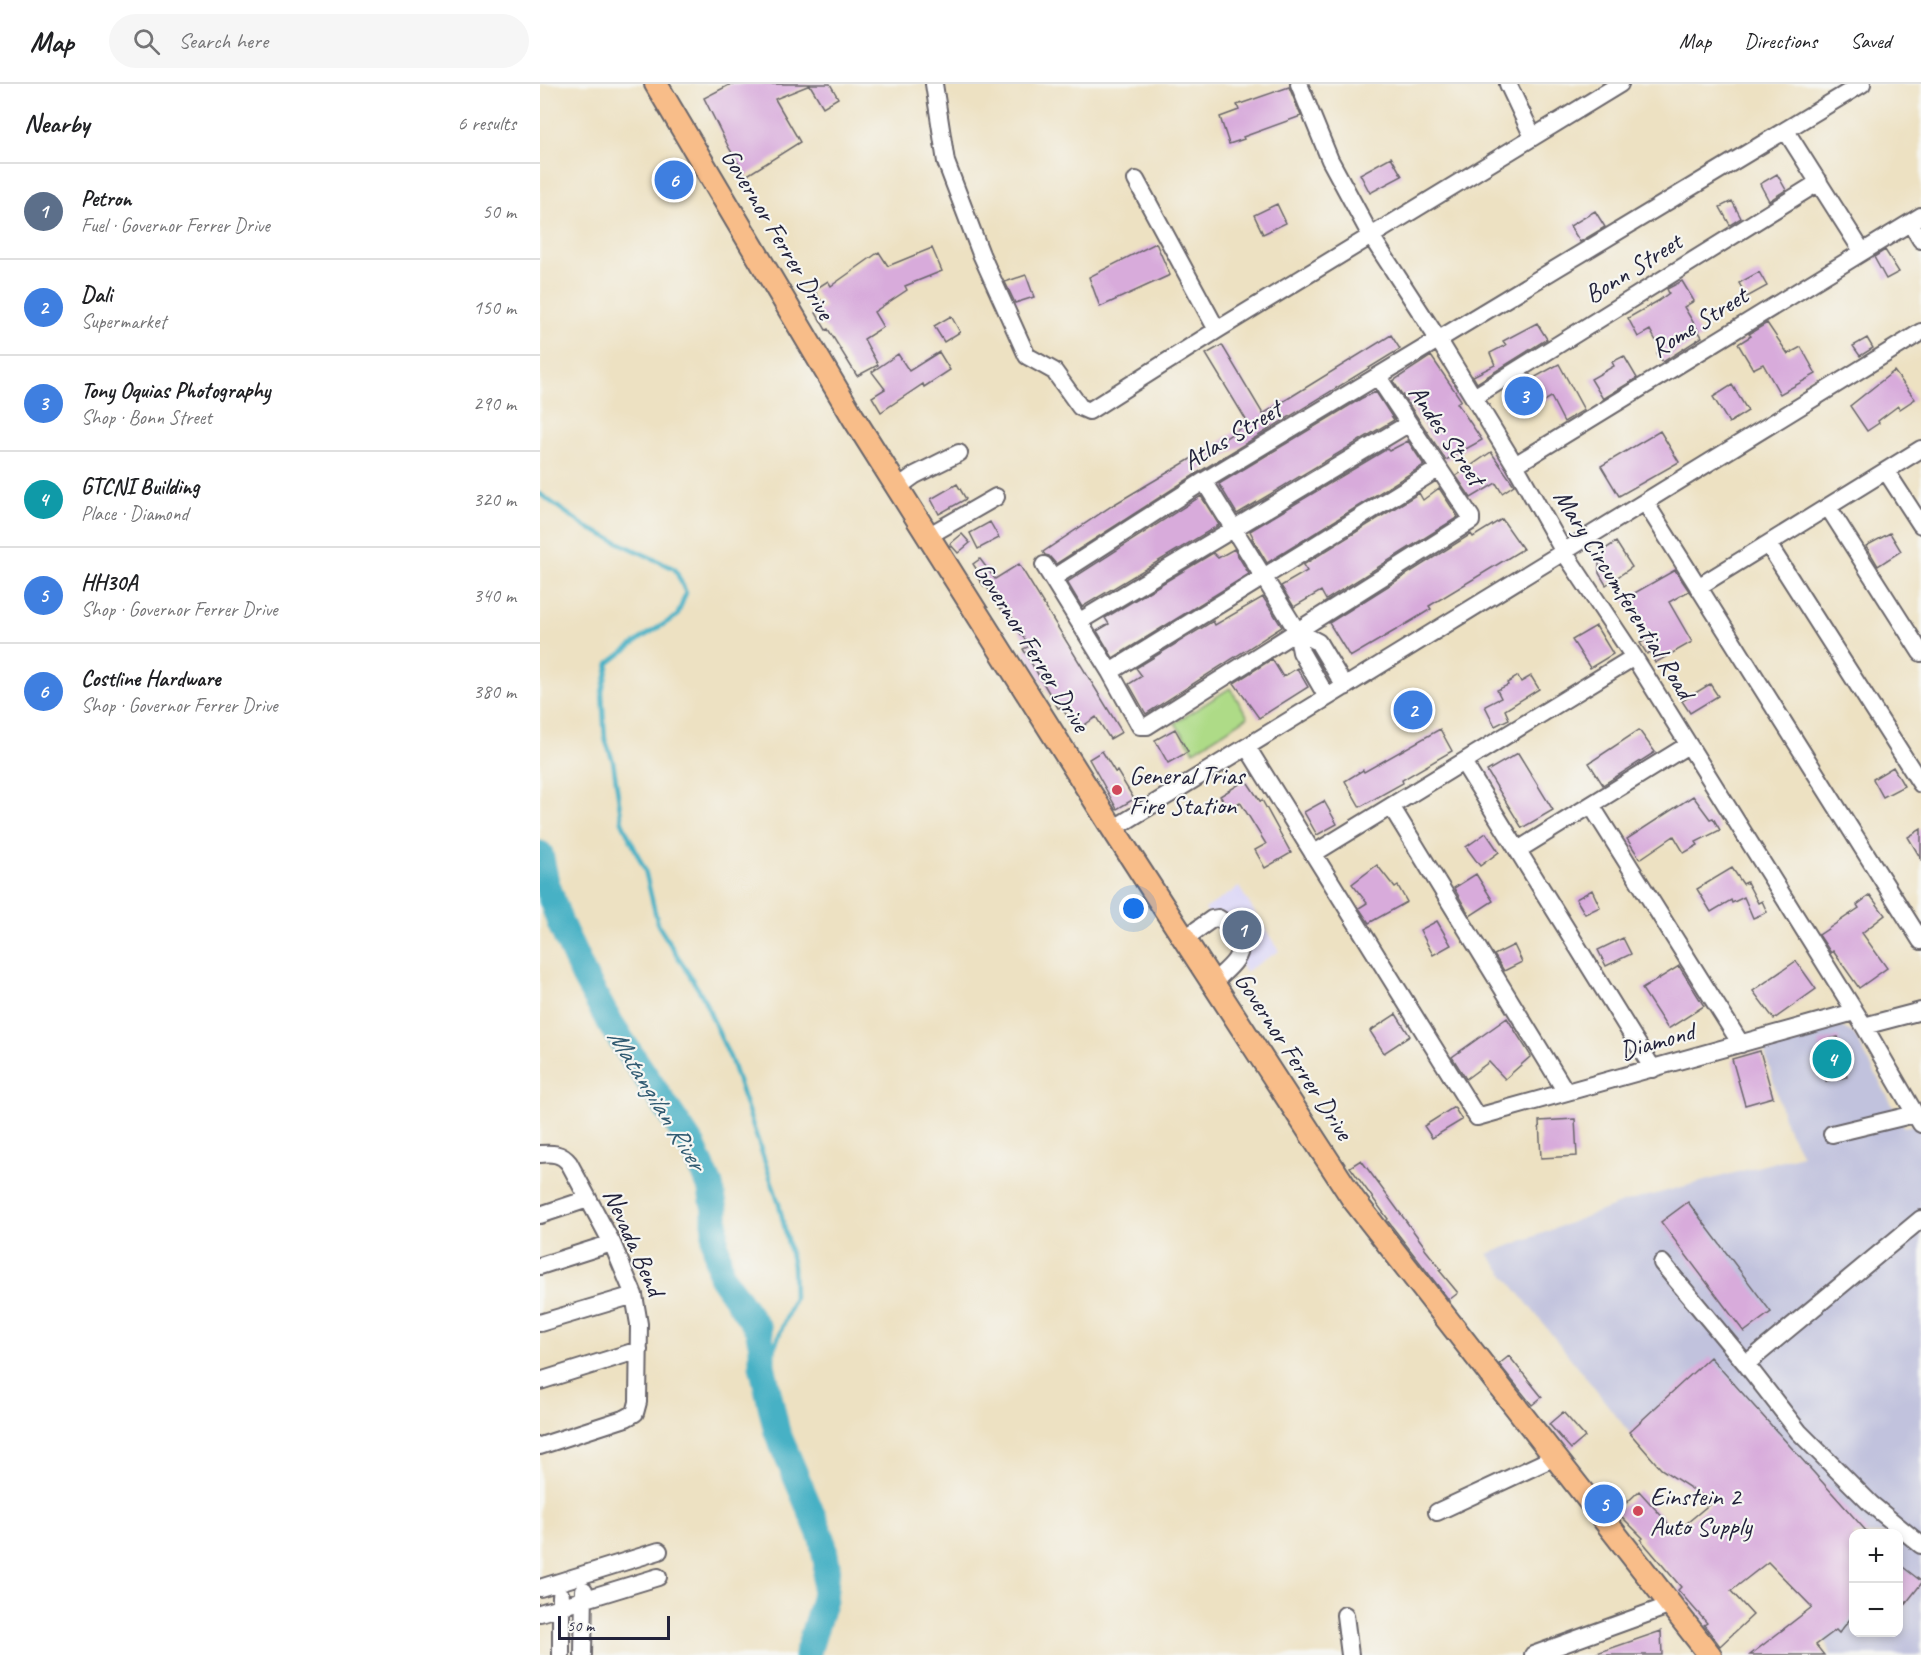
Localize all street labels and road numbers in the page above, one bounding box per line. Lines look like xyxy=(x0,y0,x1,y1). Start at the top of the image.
street label: Governor Ferrer Drive xyxy=(714,142,843,328)
street label: Bonn Street xyxy=(1578,224,1690,311)
street label: Rome Street xyxy=(1644,278,1756,365)
street label: Andes Street xyxy=(1401,378,1495,495)
street label: Atlas Street xyxy=(1177,391,1290,477)
street label: Mary Circumferential Road xyxy=(1546,483,1704,708)
street label: Governor Ferrer Drive xyxy=(967,556,1099,740)
street label: Governor Ferrer Drive xyxy=(1227,966,1362,1148)
street label: Diamond xyxy=(1616,1014,1702,1067)
street label: Nevada Bend xyxy=(596,1183,674,1304)

